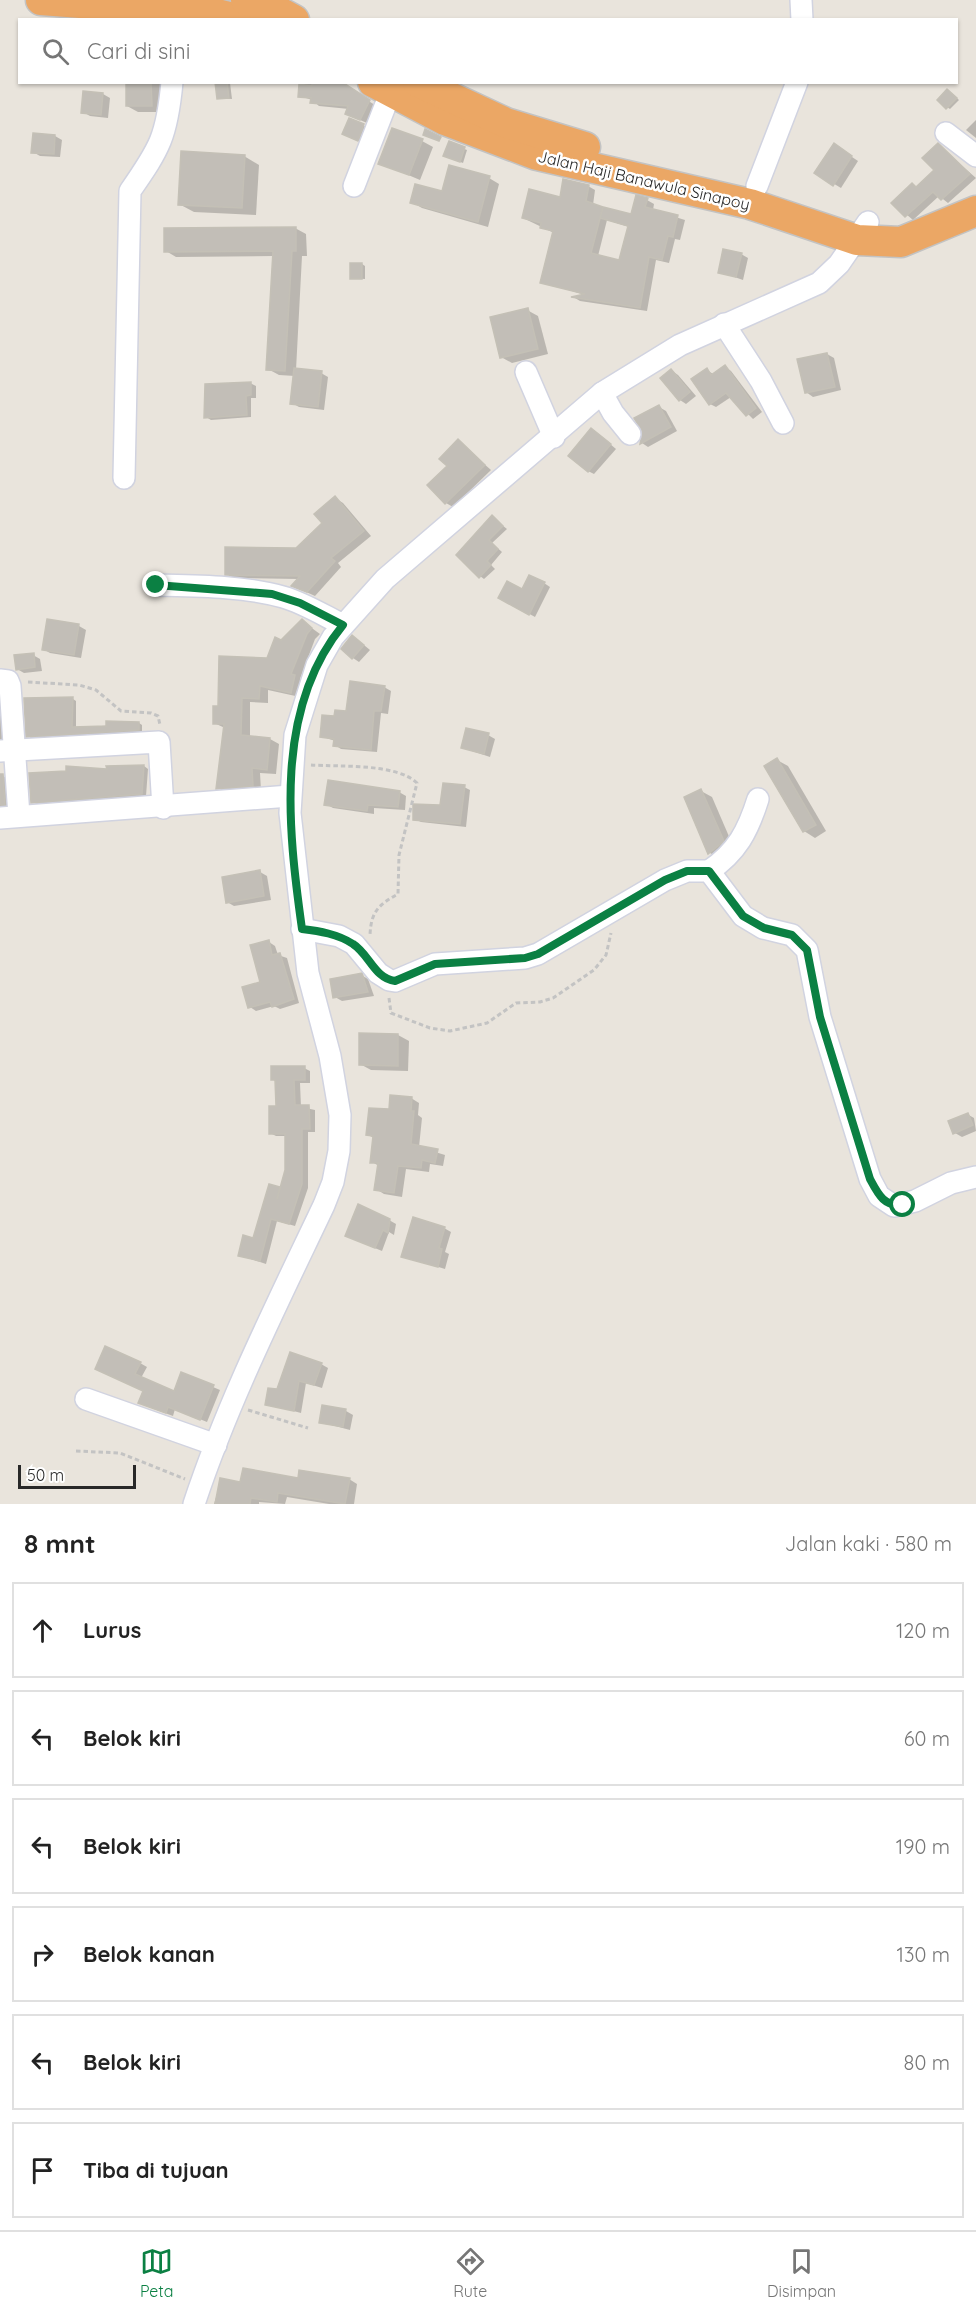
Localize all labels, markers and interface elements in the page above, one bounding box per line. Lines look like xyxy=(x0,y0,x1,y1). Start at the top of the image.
search box xyxy=(18,18,958,84)
icon: search xyxy=(39,35,72,68)
text: Cari di sini xyxy=(87,37,190,65)
street label: Jalan Haji Banawula Sinapoy xyxy=(536,146,752,214)
route end xyxy=(142,571,168,597)
route start xyxy=(889,1191,915,1217)
scale bar xyxy=(18,1462,136,1490)
text: 50 m xyxy=(27,1465,64,1485)
text: 8 mnt xyxy=(24,1527,96,1560)
text: Jalan kaki · 580 m xyxy=(785,1531,952,1556)
icon: ahead xyxy=(26,1614,59,1647)
text: Lurus xyxy=(83,1616,141,1644)
text: 120 m xyxy=(896,1618,950,1643)
icon: left xyxy=(26,1722,59,1755)
text: Belok kiri xyxy=(83,1724,181,1752)
text: 60 m xyxy=(904,1726,950,1751)
icon: left xyxy=(26,1830,59,1863)
text: Belok kiri xyxy=(83,1832,181,1860)
text: 190 m xyxy=(896,1834,950,1859)
icon: right xyxy=(26,1938,59,1971)
text: Belok kanan xyxy=(83,1940,215,1968)
text: 130 m xyxy=(897,1942,950,1967)
icon: left xyxy=(26,2046,59,2079)
text: Belok kiri xyxy=(83,2048,181,2076)
text: 80 m xyxy=(904,2050,950,2075)
icon: arrive xyxy=(26,2154,59,2187)
text: Tiba di tujuan xyxy=(83,2156,229,2184)
tab: Peta xyxy=(140,2245,173,2301)
tab: Rute xyxy=(453,2245,487,2301)
tab: Disimpan xyxy=(767,2245,836,2301)

